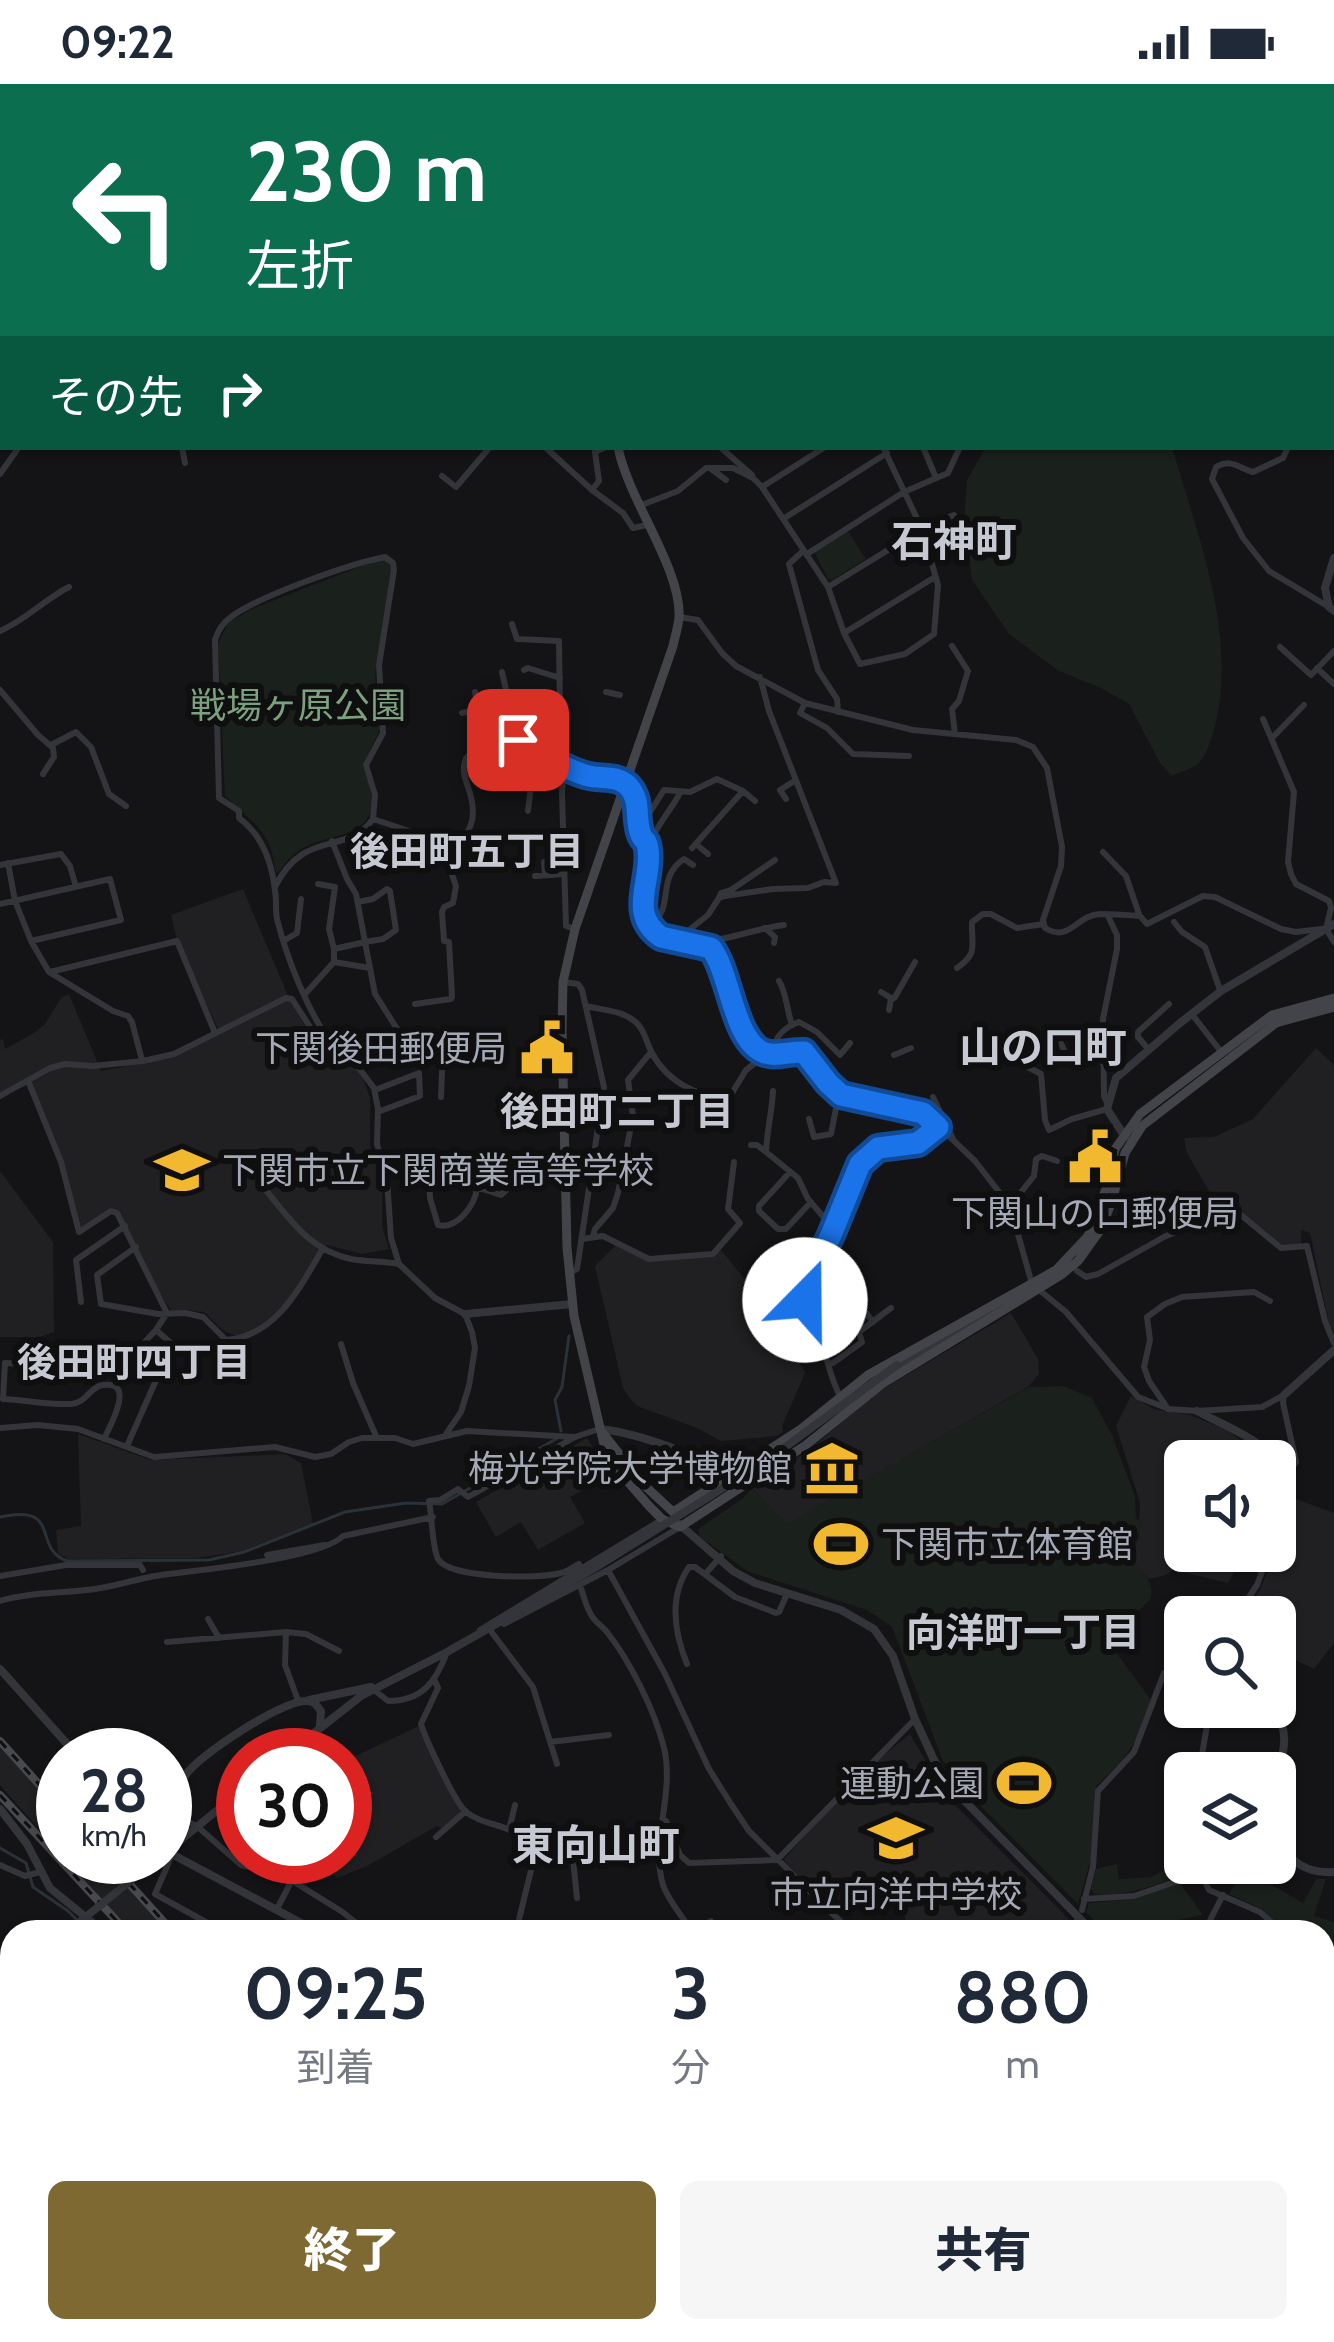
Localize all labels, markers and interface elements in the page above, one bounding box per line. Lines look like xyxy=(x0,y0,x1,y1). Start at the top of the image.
text: 09:22 xyxy=(60,15,175,69)
text: 230 m xyxy=(246,120,487,222)
icon: left xyxy=(48,132,204,288)
text: 左折 xyxy=(246,233,354,299)
icon: right xyxy=(207,360,273,426)
text: その先 xyxy=(48,370,183,424)
district label: 石神町 xyxy=(891,515,1017,567)
park label: 戦場ヶ原公園 xyxy=(190,683,406,727)
pin xyxy=(467,689,569,791)
icon: arrive xyxy=(485,707,551,773)
district label: 後田町五丁目 xyxy=(350,827,584,875)
public building icon: 下関後田郵便局 xyxy=(518,1019,576,1077)
district label: 山の口町 xyxy=(959,1021,1127,1073)
place label: 下関後田郵便局 xyxy=(255,1026,507,1070)
district label: 後田町二丁目 xyxy=(500,1087,734,1135)
public building icon: 下関山の口郵便局 xyxy=(1066,1128,1124,1186)
school or university icon: 下関市立下関商業高等学校 xyxy=(153,1141,211,1199)
place label: 下関市立下関商業高等学校 xyxy=(222,1148,654,1192)
place label: 下関山の口郵便局 xyxy=(951,1191,1239,1235)
position arrow xyxy=(742,1237,868,1363)
district label: 後田町四丁目 xyxy=(17,1338,251,1386)
museum icon: 梅光学院大学博物館 xyxy=(803,1439,861,1497)
map controls xyxy=(1164,1440,1296,1884)
button: sound xyxy=(1164,1440,1296,1572)
place label: 梅光学院大学博物館 xyxy=(468,1446,792,1490)
sports icon: 下関市立体育館 xyxy=(812,1515,870,1573)
place label: 下関市立体育館 xyxy=(881,1522,1133,1566)
button: search xyxy=(1164,1596,1296,1728)
district label: 向洋町一丁目 xyxy=(906,1608,1140,1656)
speed limit sign: 30 xyxy=(216,1728,372,1884)
button: layers xyxy=(1164,1752,1296,1884)
text: 28 xyxy=(80,1754,148,1827)
sports icon: 運動公園 xyxy=(995,1754,1053,1812)
place label: 運動公園 xyxy=(840,1761,984,1805)
school or university icon: 市立向洋中学校 xyxy=(867,1809,925,1867)
text: km/h xyxy=(81,1817,147,1854)
district label: 東向山町 xyxy=(512,1819,680,1871)
place label: 市立向洋中学校 xyxy=(770,1872,1022,1916)
text: 09:25 xyxy=(244,1950,428,2037)
text: 3 xyxy=(671,1950,710,2037)
text: 880 xyxy=(954,1954,1091,2041)
text: m xyxy=(1005,2040,1040,2088)
text: 到着 xyxy=(297,2043,375,2091)
text: 分 xyxy=(671,2043,710,2091)
button: 終了 xyxy=(48,2181,656,2319)
button: 共有 xyxy=(680,2181,1287,2319)

